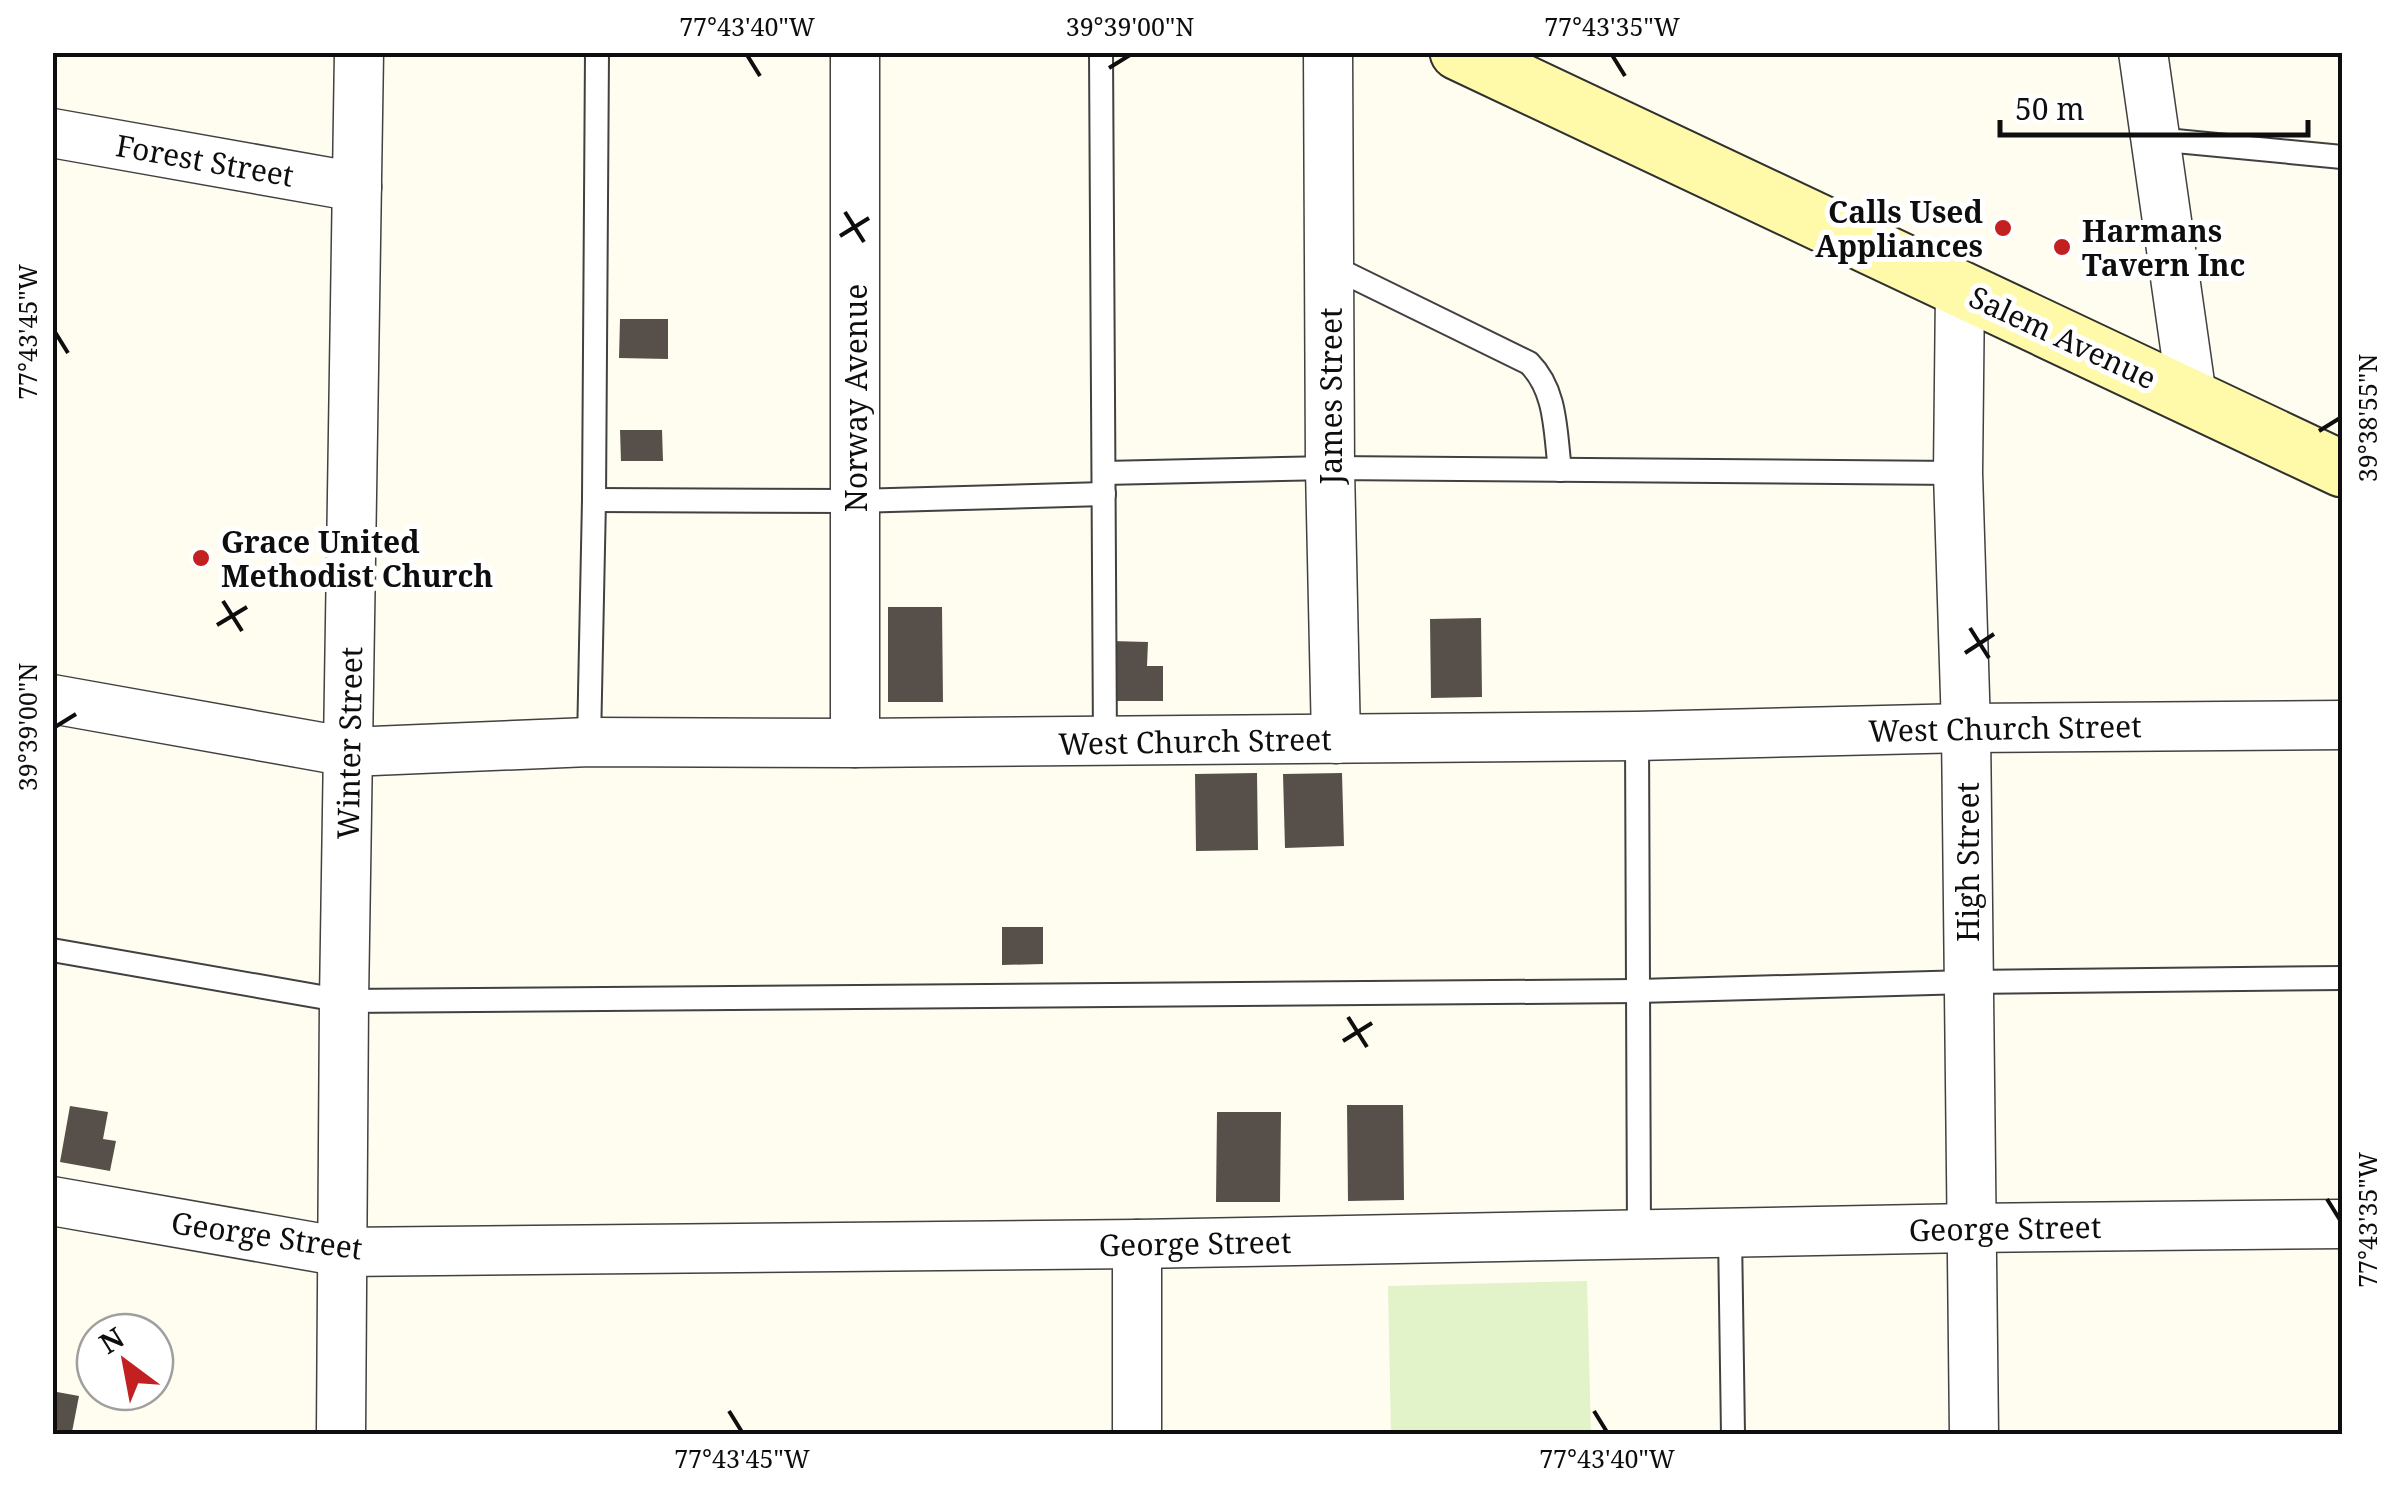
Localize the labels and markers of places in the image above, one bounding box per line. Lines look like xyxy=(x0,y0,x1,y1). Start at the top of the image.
place label: Calls Used Appliances xyxy=(1815,191,1983,266)
place label: Harmans Tavern Inc xyxy=(2082,210,2245,285)
marker: Calls Used Appliances xyxy=(1992,217,2014,239)
marker: Harmans Tavern Inc xyxy=(2051,236,2073,258)
place label: Grace United Methodist Church xyxy=(221,521,493,596)
marker: Grace United Methodist Church xyxy=(190,547,212,569)

